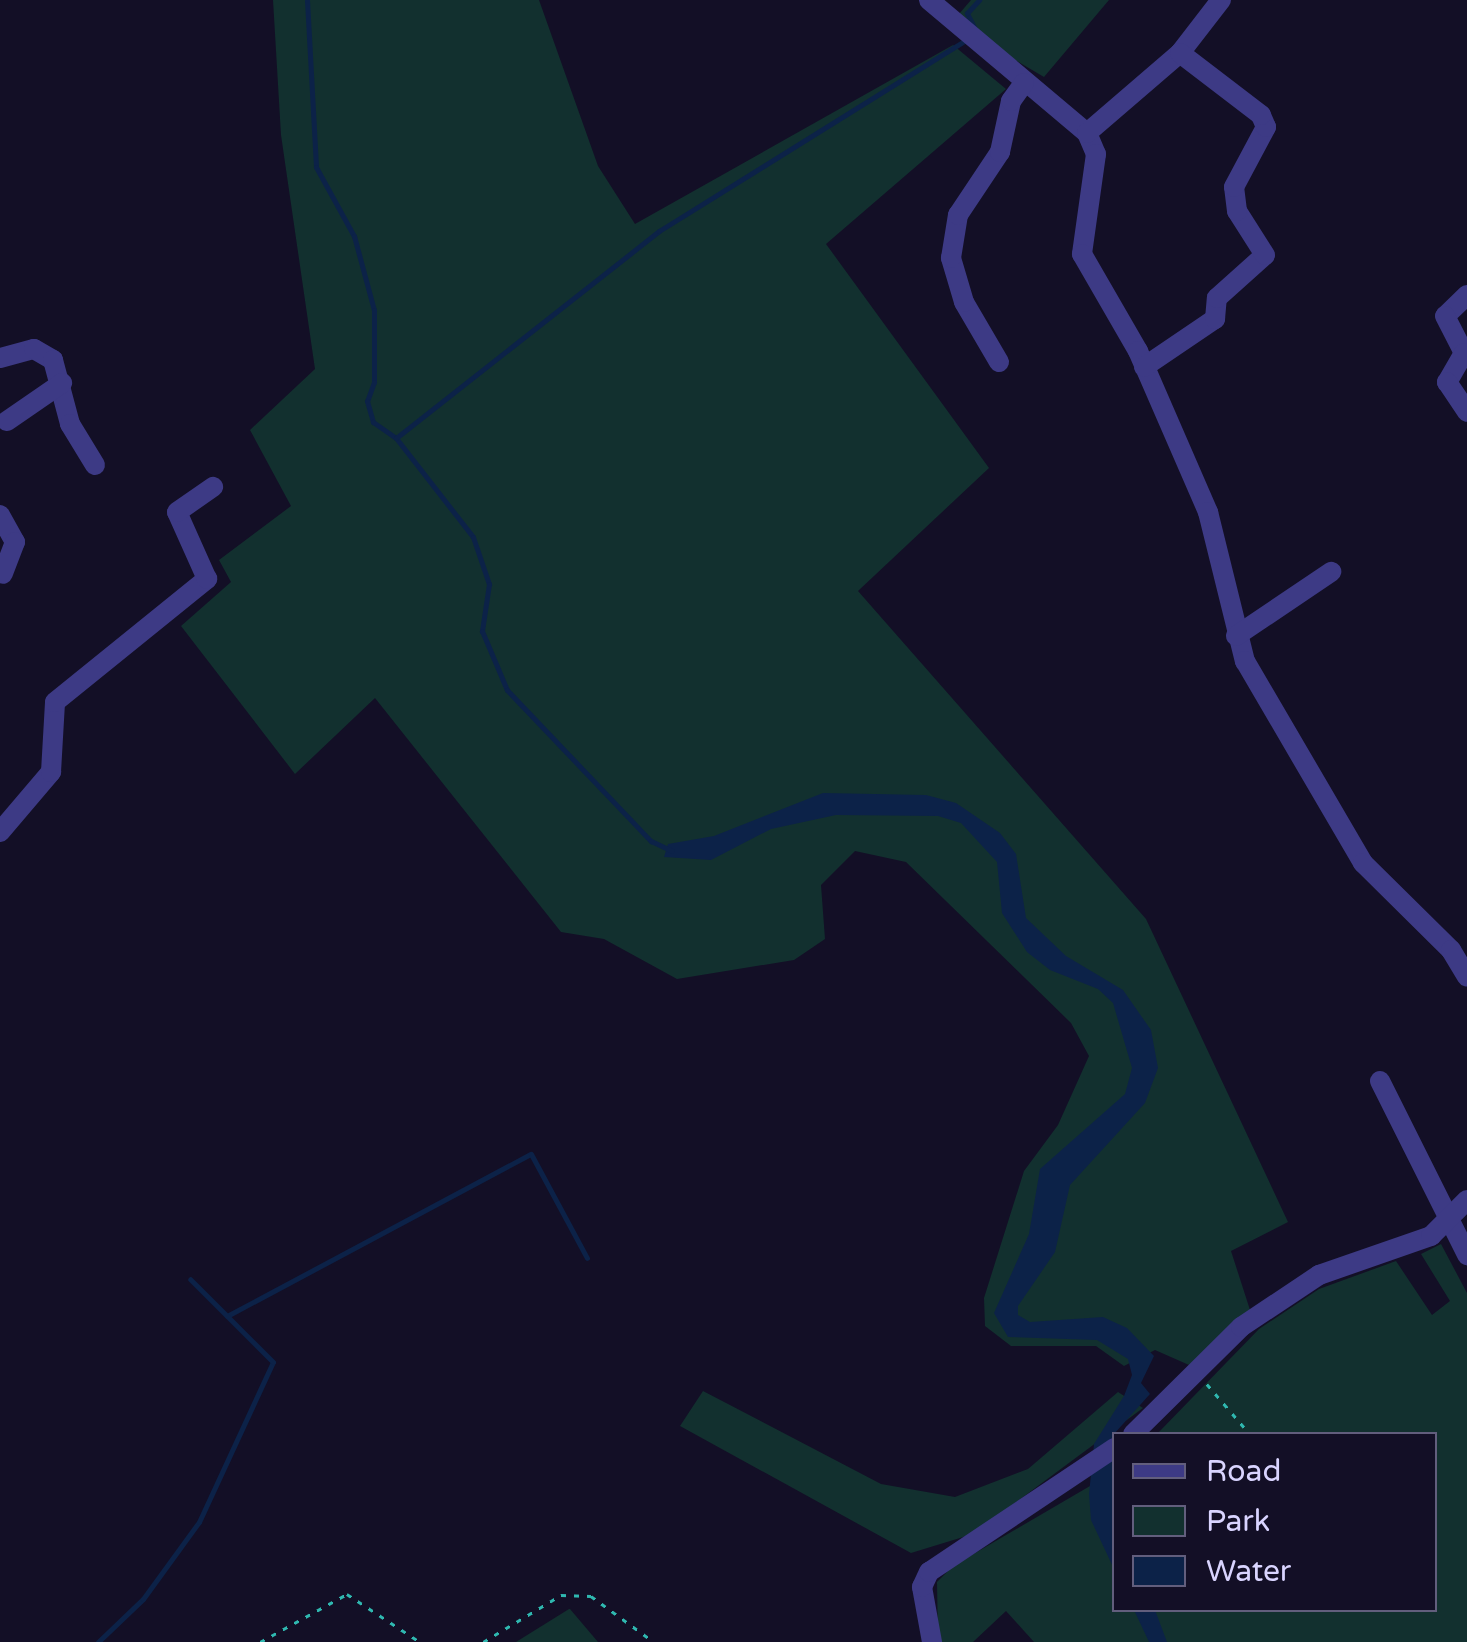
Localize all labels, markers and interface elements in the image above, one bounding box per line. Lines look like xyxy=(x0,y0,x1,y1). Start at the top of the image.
legend xyxy=(1112,1432,1437,1612)
text: Road xyxy=(1206,1453,1281,1490)
text: Park xyxy=(1206,1503,1270,1540)
text: Water xyxy=(1206,1553,1291,1590)

